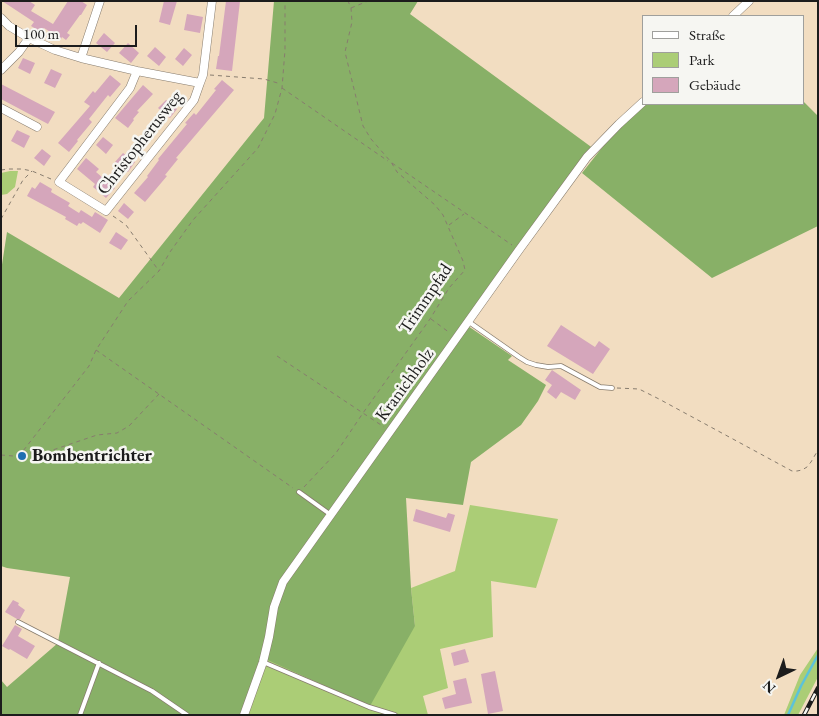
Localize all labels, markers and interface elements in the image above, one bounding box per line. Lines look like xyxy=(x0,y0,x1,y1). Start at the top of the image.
scale bar xyxy=(18,15,140,47)
legend xyxy=(642,15,804,105)
text: 100 m xyxy=(23,24,59,43)
text: Straße xyxy=(689,25,725,44)
text: Park xyxy=(689,50,715,69)
text: Gebäude xyxy=(689,75,741,94)
street label: Christopherusweg xyxy=(93,87,187,199)
street label: Trimmpfad xyxy=(395,260,457,338)
street label: Kranichholz xyxy=(371,344,439,426)
place label: Bombentrichter xyxy=(32,445,152,467)
marker: Bombentrichter xyxy=(16,450,28,462)
north arrow xyxy=(754,651,804,701)
text: N xyxy=(759,677,779,698)

